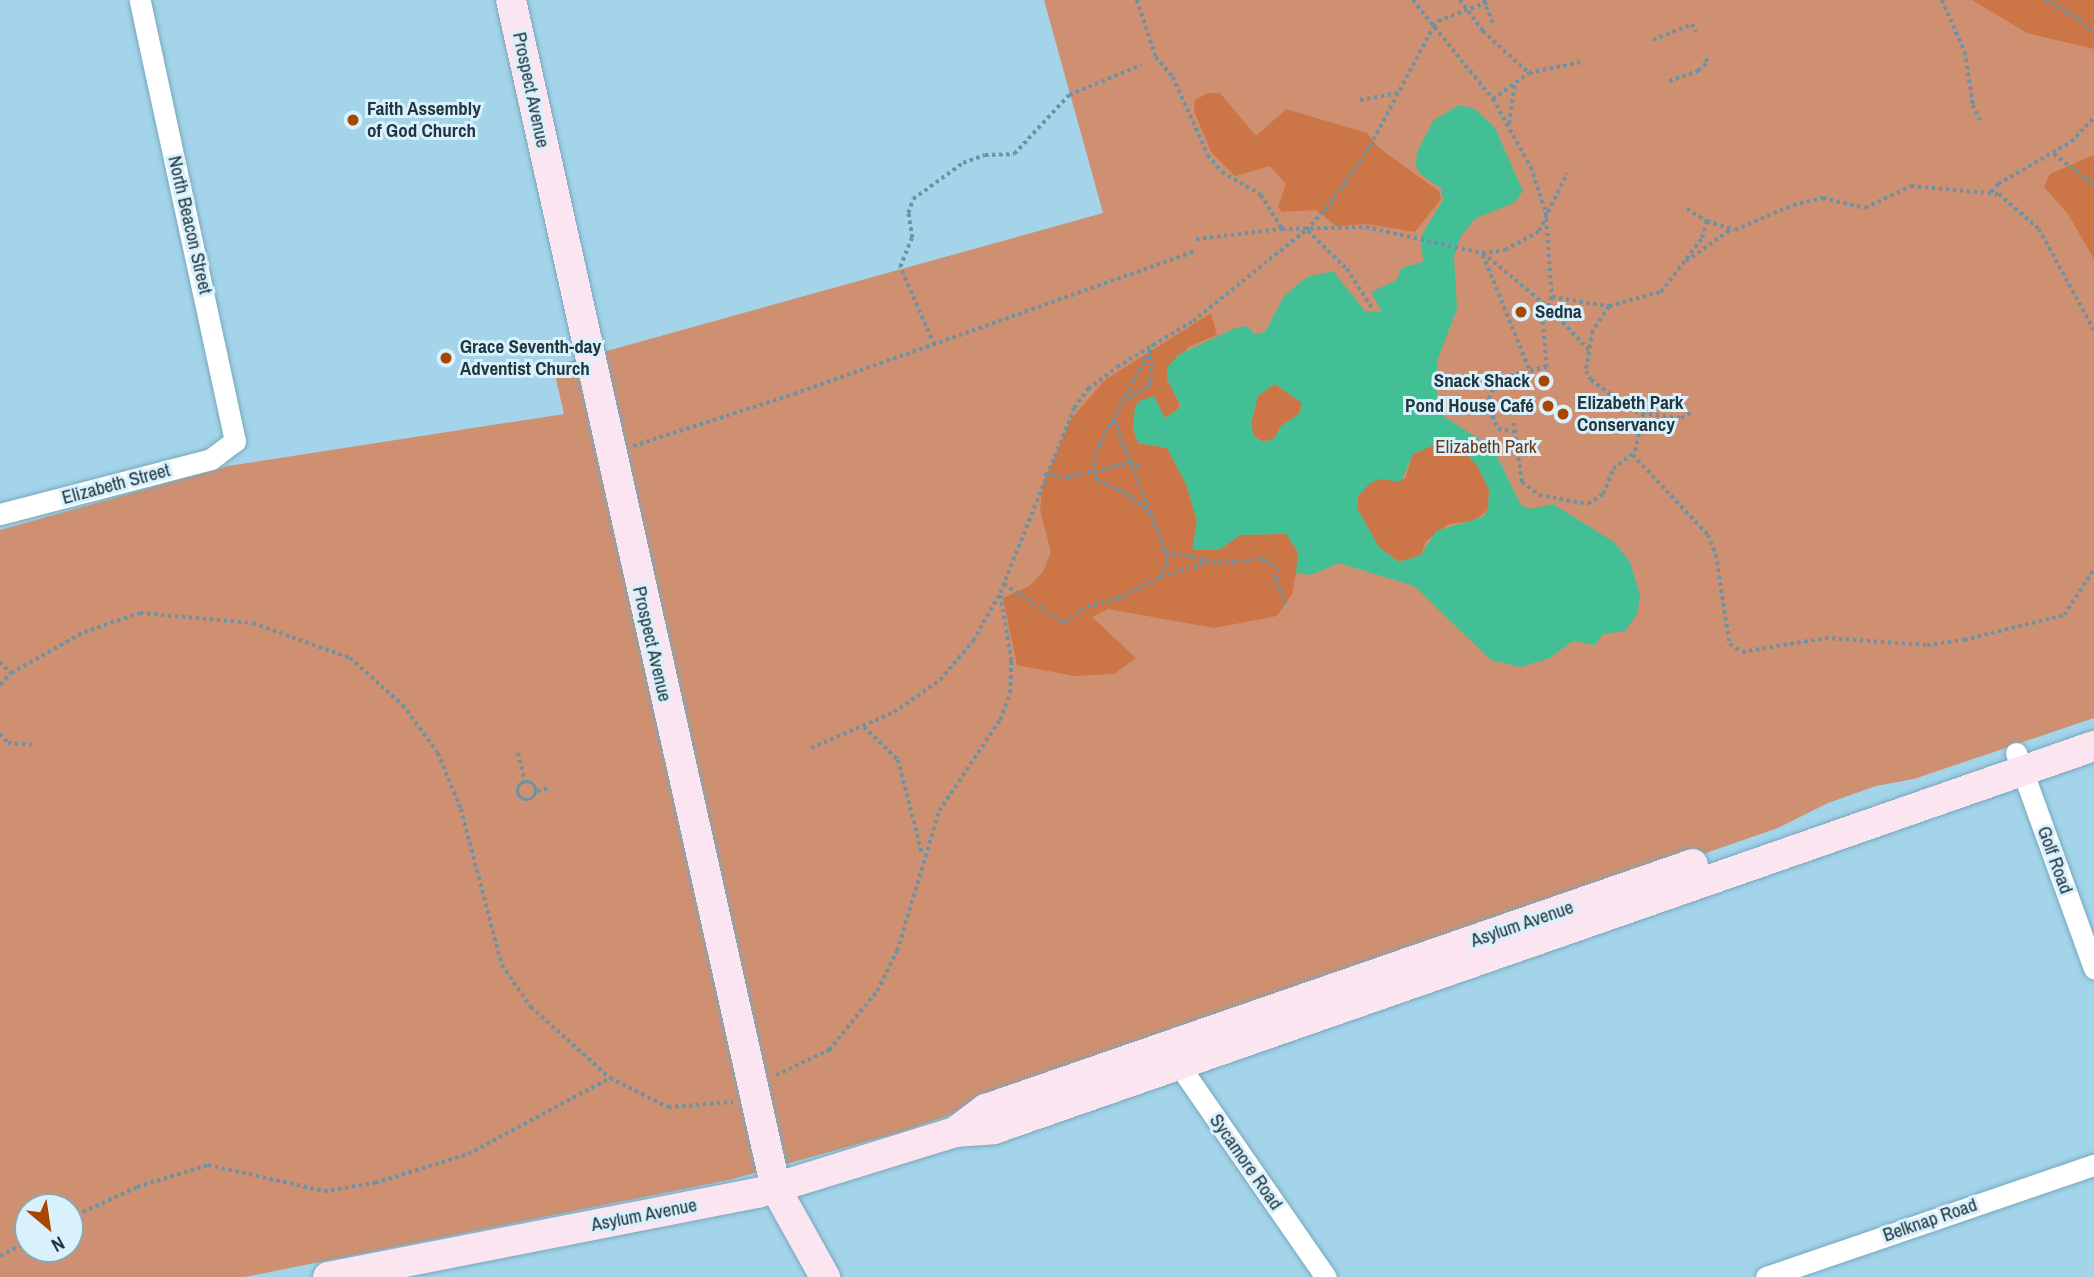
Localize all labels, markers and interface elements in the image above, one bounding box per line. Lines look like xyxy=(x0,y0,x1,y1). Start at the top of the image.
street label: Prospect Avenue xyxy=(508,30,554,150)
place label: Faith Assembly of God Church xyxy=(367,98,481,142)
marker: Faith Assembly of God Church xyxy=(345,112,361,128)
street label: North Beacon Street xyxy=(163,154,217,296)
place label: Sedna xyxy=(1535,301,1582,323)
marker: Sedna xyxy=(1513,304,1529,320)
place label: Grace Seventh-day Adventist Church xyxy=(460,336,601,380)
marker: Grace Seventh-day Adventist Church xyxy=(438,350,454,366)
place label: Snack Shack xyxy=(1434,370,1530,392)
marker: Snack Shack xyxy=(1536,373,1552,389)
place label: Elizabeth Park Conservancy xyxy=(1577,392,1684,436)
place label: Pond House Café xyxy=(1405,395,1534,417)
marker: Pond House Café xyxy=(1540,398,1556,414)
marker: Elizabeth Park Conservancy xyxy=(1555,406,1571,422)
park label: Elizabeth Park xyxy=(1435,436,1537,458)
street label: Elizabeth Street xyxy=(60,459,172,509)
street label: Prospect Avenue xyxy=(628,584,676,704)
street label: Golf Road xyxy=(2032,823,2078,897)
street label: Asylum Avenue xyxy=(1467,896,1577,952)
street label: Sycamore Road xyxy=(1205,1110,1287,1214)
north arrow xyxy=(14,1193,84,1263)
street label: Belknap Road xyxy=(1880,1193,1980,1247)
street label: Asylum Avenue xyxy=(589,1194,699,1236)
text: N xyxy=(47,1231,69,1259)

